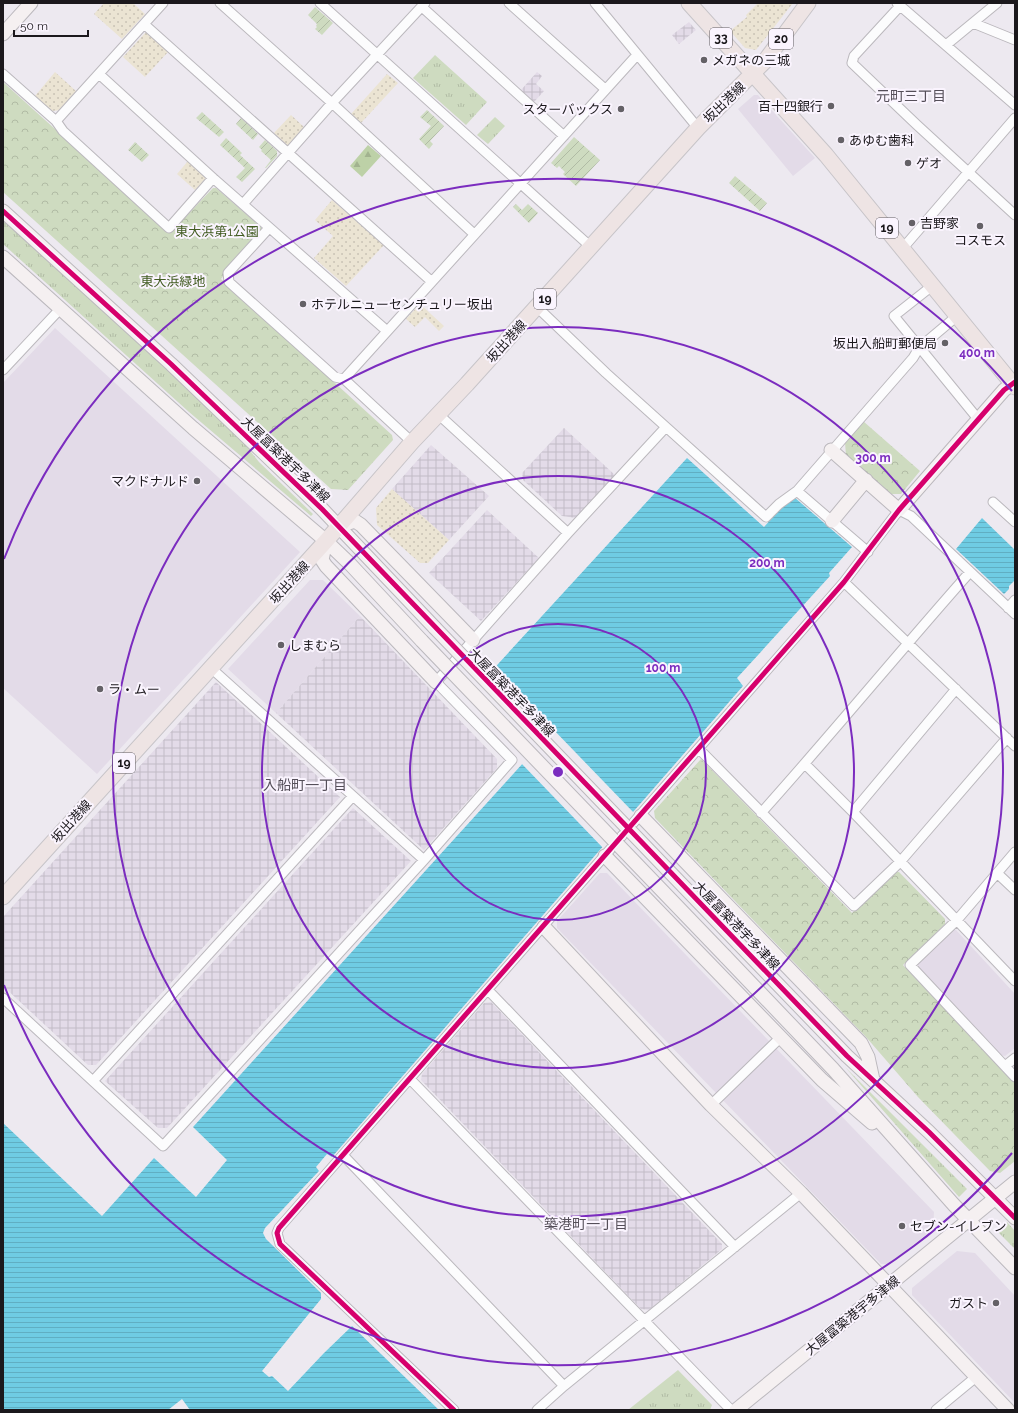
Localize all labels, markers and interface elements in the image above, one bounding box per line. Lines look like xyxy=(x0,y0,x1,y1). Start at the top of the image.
scale bar xyxy=(14,12,88,38)
text: 50 m xyxy=(20,19,48,33)
road number: 33 xyxy=(710,28,732,48)
road number: 20 xyxy=(769,29,793,49)
place label: メガネの三城 xyxy=(712,53,790,68)
marker: メガネの三城 xyxy=(699,55,709,65)
street label: 坂出港線 xyxy=(700,79,748,126)
district label: 元町三丁目 xyxy=(876,88,946,104)
place label: 百十四銀行 xyxy=(758,99,823,114)
marker: 百十四銀行 xyxy=(826,101,836,111)
place label: スターバックス xyxy=(523,102,613,117)
marker: スターバックス xyxy=(616,104,626,114)
place label: あゆむ歯科 xyxy=(849,133,914,148)
marker: あゆむ歯科 xyxy=(836,135,846,145)
place label: ゲオ xyxy=(916,156,942,171)
marker: ゲオ xyxy=(903,158,913,168)
place label: 吉野家 xyxy=(920,216,959,231)
road number: 19 xyxy=(876,218,898,238)
marker: 吉野家 xyxy=(907,218,917,228)
marker: コスモス xyxy=(975,221,985,231)
park label: 東大浜第1公園 xyxy=(175,224,259,239)
place label: コスモス xyxy=(954,233,1006,248)
park label: 東大浜緑地 xyxy=(140,274,206,289)
road number: 19 xyxy=(534,289,556,309)
place label: ホテルニューセンチュリー坂出 xyxy=(311,297,493,312)
marker: ホテルニューセンチュリー坂出 xyxy=(298,299,308,309)
street label: 坂出港線 xyxy=(483,317,529,366)
place label: 坂出入船町郵便局 xyxy=(833,336,937,351)
marker: 坂出入船町郵便局 xyxy=(940,338,950,348)
text: 400 m xyxy=(959,346,995,360)
street label: 大屋冨築港宇多津線 xyxy=(238,413,333,505)
text: 300 m xyxy=(855,451,891,465)
place label: マクドナルド xyxy=(111,474,189,489)
marker: マクドナルド xyxy=(192,476,202,486)
text: 200 m xyxy=(749,556,785,570)
street label: 坂出港線 xyxy=(266,558,312,607)
place label: しまむら xyxy=(289,638,341,653)
marker: しまむら xyxy=(276,640,286,650)
street label: 大屋冨築港宇多津線 xyxy=(466,645,558,740)
text: 100 m xyxy=(646,661,680,675)
place label: ラ・ムー xyxy=(108,682,160,697)
marker: ラ・ムー xyxy=(95,684,105,694)
road number: 19 xyxy=(113,753,135,773)
centre of rings xyxy=(551,765,565,779)
district label: 入船町一丁目 xyxy=(263,777,347,793)
street label: 坂出港線 xyxy=(48,797,94,846)
street label: 大屋冨築港宇多津線 xyxy=(691,878,783,973)
district label: 築港町一丁目 xyxy=(544,1216,628,1232)
place label: セブン-イレブン xyxy=(910,1219,1007,1234)
marker: セブン-イレブン xyxy=(897,1221,907,1231)
street label: 大屋冨築港宇多津線 xyxy=(802,1273,903,1358)
place label: ガスト xyxy=(949,1296,988,1311)
marker: ガスト xyxy=(991,1298,1001,1308)

